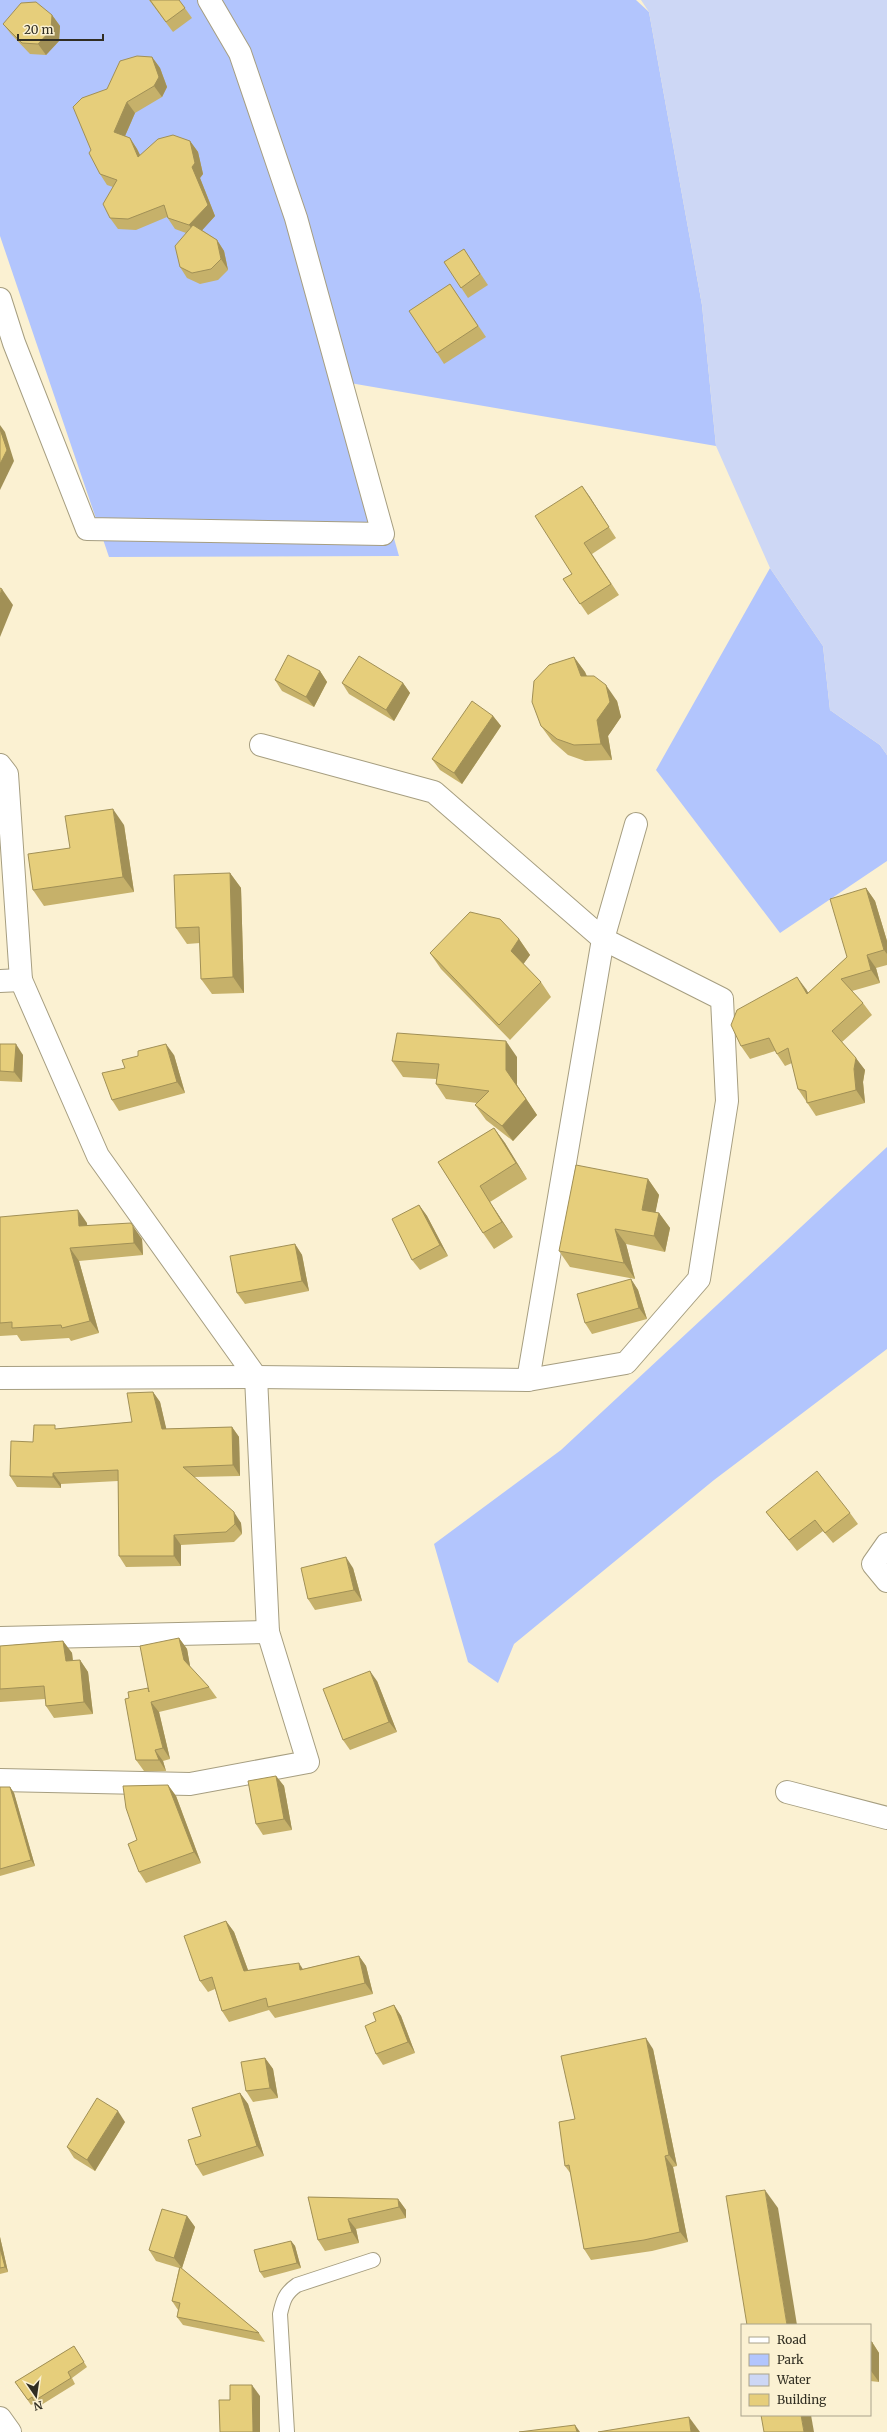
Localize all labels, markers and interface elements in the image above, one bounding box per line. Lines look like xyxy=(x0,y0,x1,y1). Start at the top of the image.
scale bar xyxy=(18,16,103,42)
text: 20 m xyxy=(24,22,53,37)
legend xyxy=(741,2324,871,2416)
text: Road xyxy=(777,2332,806,2347)
text: Park xyxy=(777,2352,804,2367)
text: Water xyxy=(776,2372,812,2387)
north arrow xyxy=(16,2376,56,2416)
text: Building xyxy=(777,2392,827,2407)
text: N xyxy=(32,2398,44,2414)

